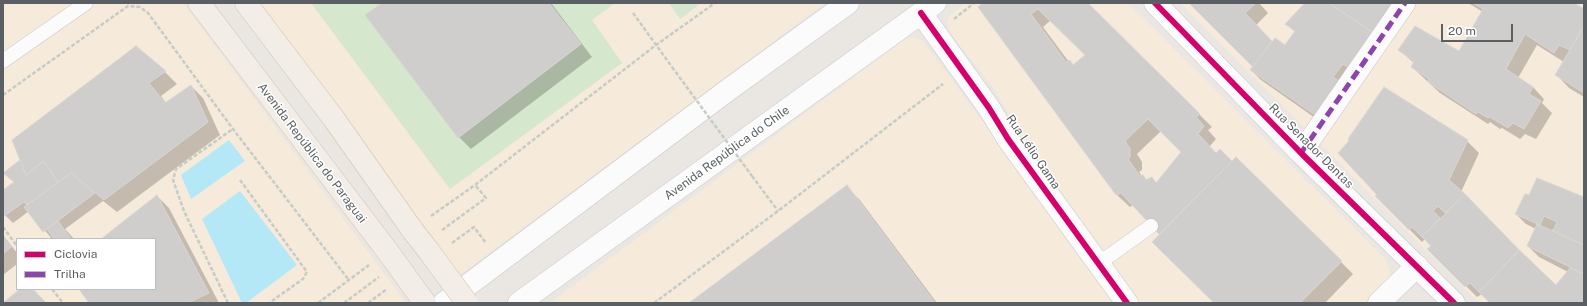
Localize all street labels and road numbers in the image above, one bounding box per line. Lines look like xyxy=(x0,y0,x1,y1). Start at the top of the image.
street label: Avenida República do Paraguai xyxy=(255,80,369,226)
street label: Rua Senador Dantas xyxy=(1266,101,1356,191)
street label: Avenida República do Chile xyxy=(662,103,792,203)
street label: Rua Lélio Gama xyxy=(1003,112,1063,192)

